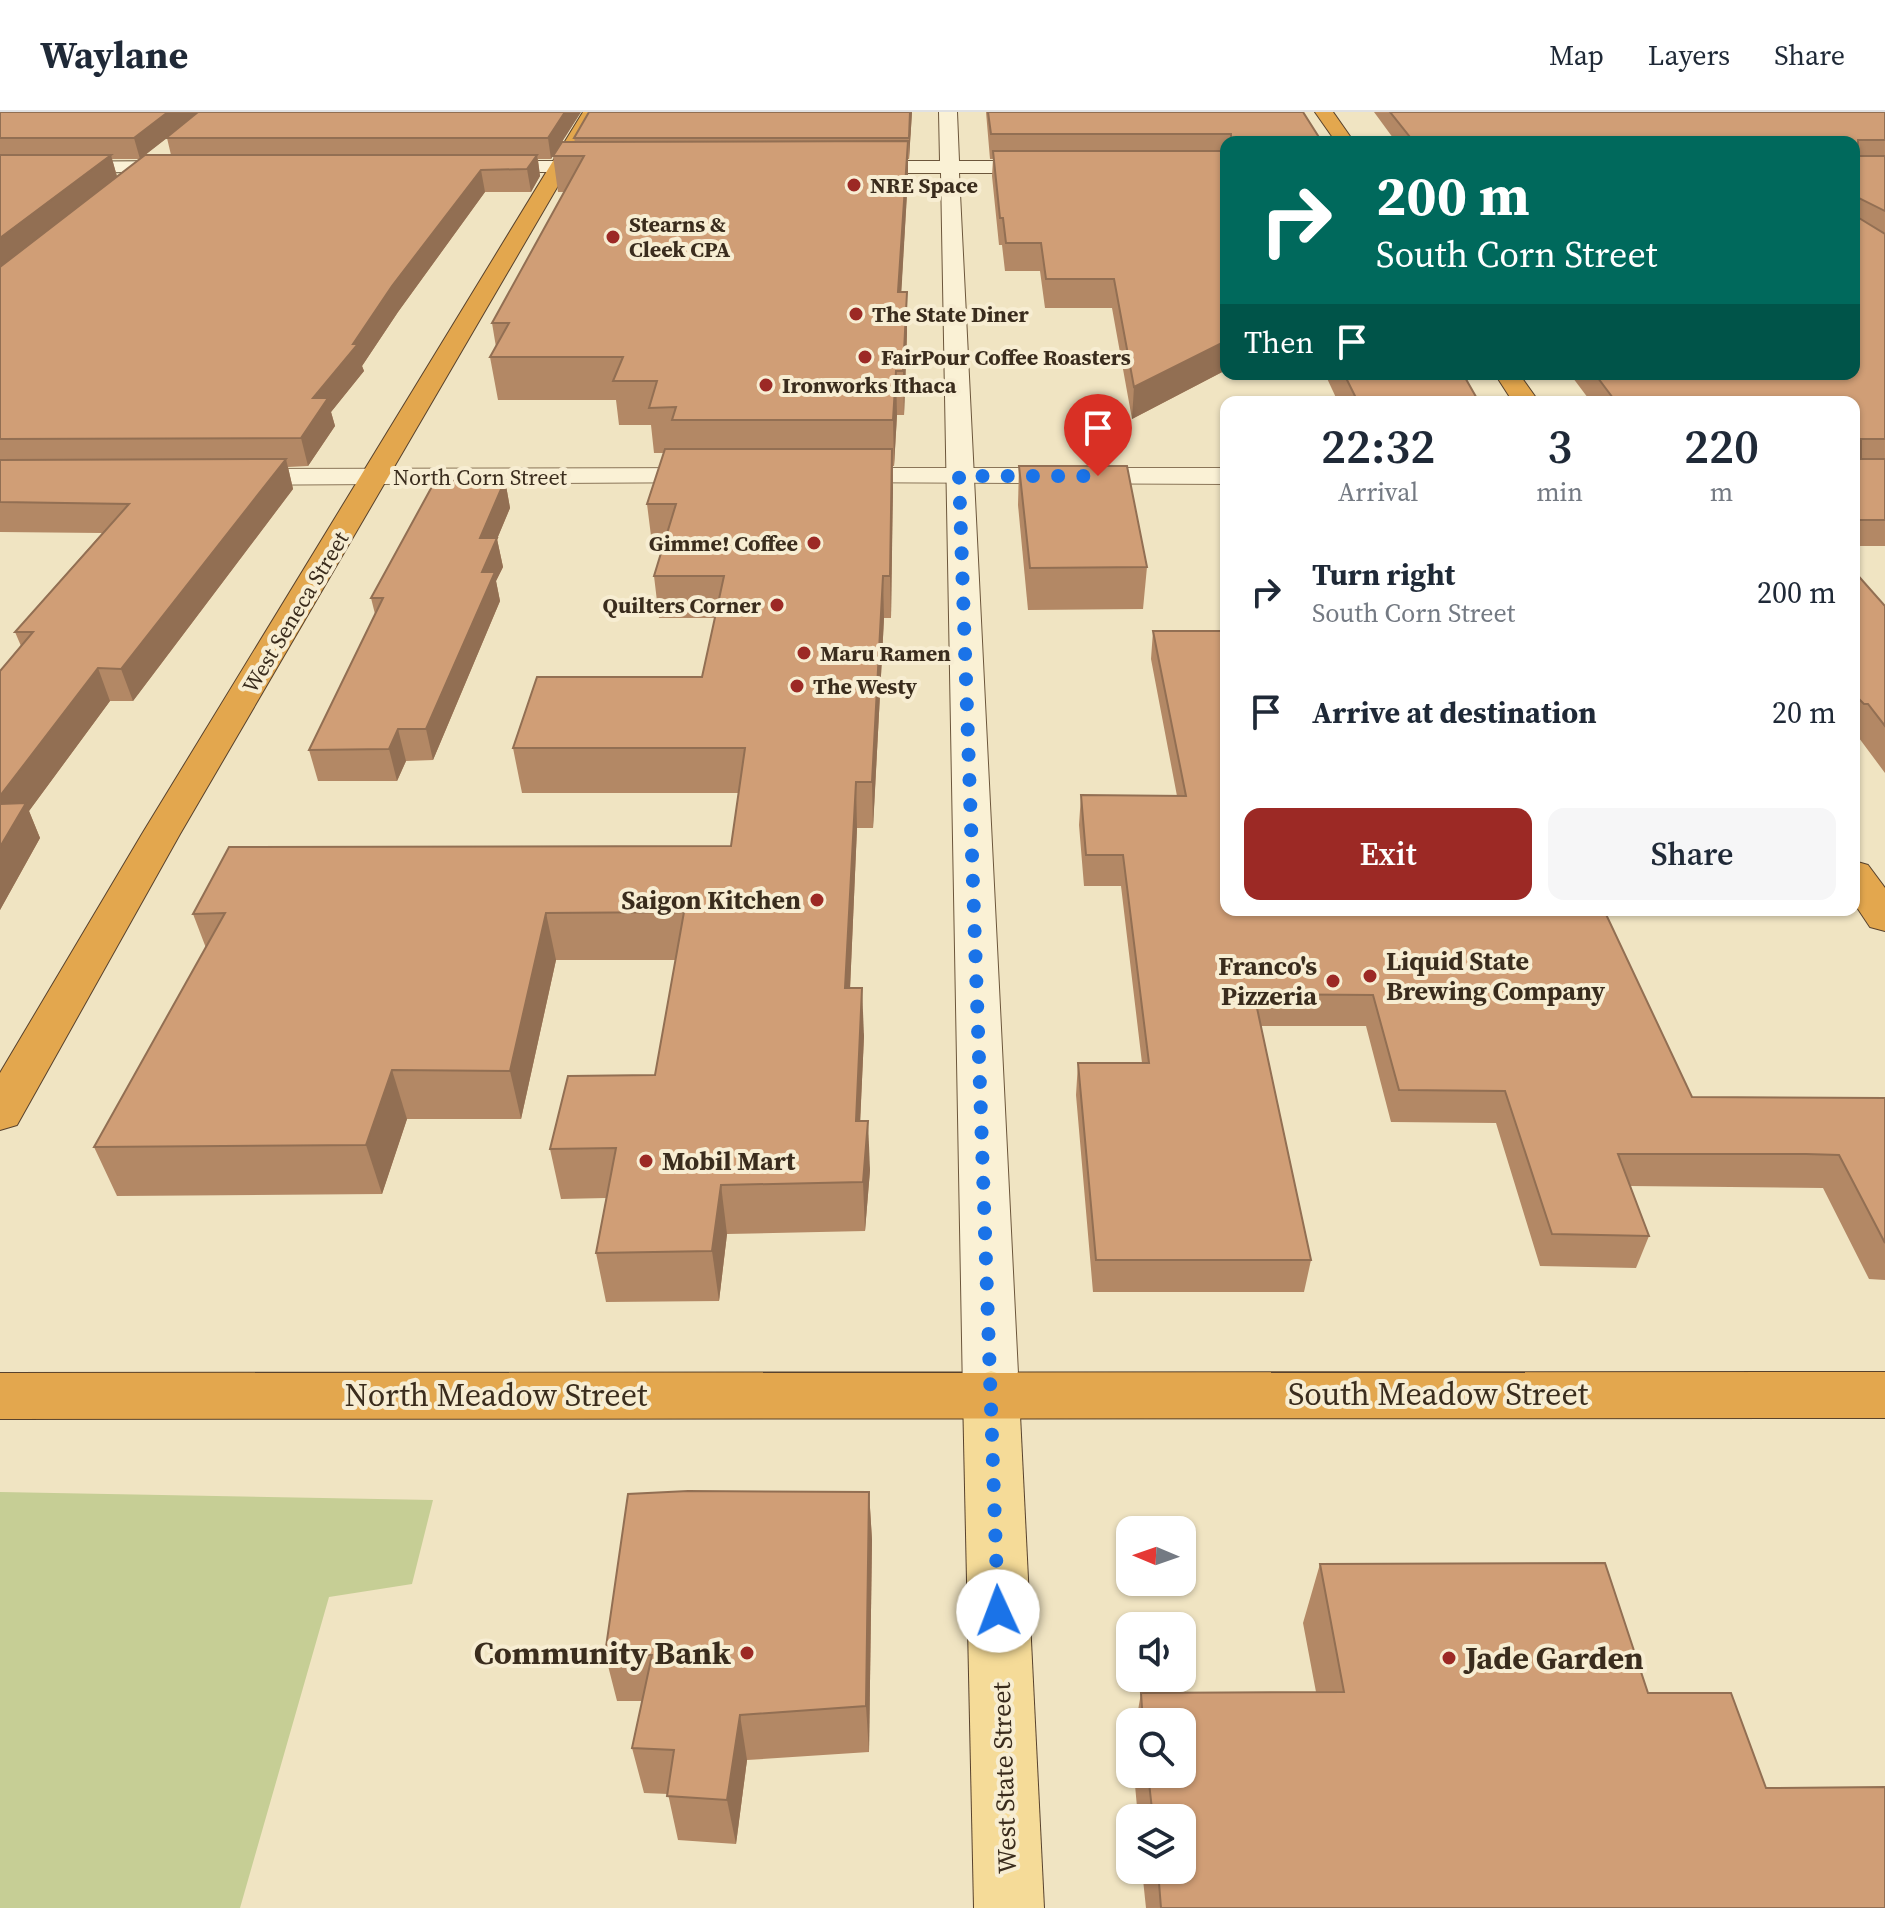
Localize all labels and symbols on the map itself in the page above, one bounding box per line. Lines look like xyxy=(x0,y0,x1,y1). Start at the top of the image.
place label: NRE Space xyxy=(870,170,978,200)
marker: NRE Space xyxy=(845,176,863,194)
place label: Stearns & Cleek CPA xyxy=(629,209,730,264)
marker: Stearns & Cleek CPA xyxy=(604,228,622,246)
place label: The State Diner xyxy=(872,299,1029,329)
marker: The State Diner xyxy=(847,305,865,323)
place label: FairPour Coffee Roasters xyxy=(881,342,1131,372)
marker: FairPour Coffee Roasters xyxy=(856,348,874,366)
place label: Ironworks Ithaca xyxy=(782,370,957,400)
marker: Ironworks Ithaca xyxy=(757,376,775,394)
pin xyxy=(1064,394,1132,476)
street label: North Corn Street xyxy=(393,462,568,492)
street label: West Seneca Street xyxy=(235,525,356,698)
place label: Gimme! Coffee xyxy=(649,528,798,558)
marker: Gimme! Coffee xyxy=(805,534,823,552)
place label: Quilters Corner xyxy=(603,590,762,620)
marker: Quilters Corner xyxy=(768,596,786,614)
place label: Maru Ramen xyxy=(820,638,951,668)
marker: Maru Ramen xyxy=(795,644,813,662)
place label: The Westy xyxy=(813,671,917,701)
marker: The Westy xyxy=(788,677,806,695)
place label: Saigon Kitchen xyxy=(621,882,801,918)
marker: Saigon Kitchen xyxy=(808,891,826,909)
place label: Liquid State Brewing Company xyxy=(1386,943,1605,1009)
place label: Franco's Pizzeria xyxy=(1218,948,1317,1014)
marker: Liquid State Brewing Company xyxy=(1361,967,1379,985)
marker: Franco's Pizzeria xyxy=(1324,972,1342,990)
place label: Mobil Mart xyxy=(662,1143,796,1179)
marker: Mobil Mart xyxy=(637,1152,655,1170)
street label: South Meadow Street xyxy=(1288,1372,1589,1416)
street label: North Meadow Street xyxy=(345,1373,648,1417)
north arrow xyxy=(1116,1516,1196,1596)
position arrow xyxy=(956,1569,1040,1653)
place label: Community Bank xyxy=(474,1631,732,1675)
place label: Jade Garden xyxy=(1463,1636,1644,1680)
marker: Community Bank xyxy=(738,1644,756,1662)
marker: Jade Garden xyxy=(1440,1649,1458,1667)
street label: West State Street xyxy=(983,1681,1025,1875)

